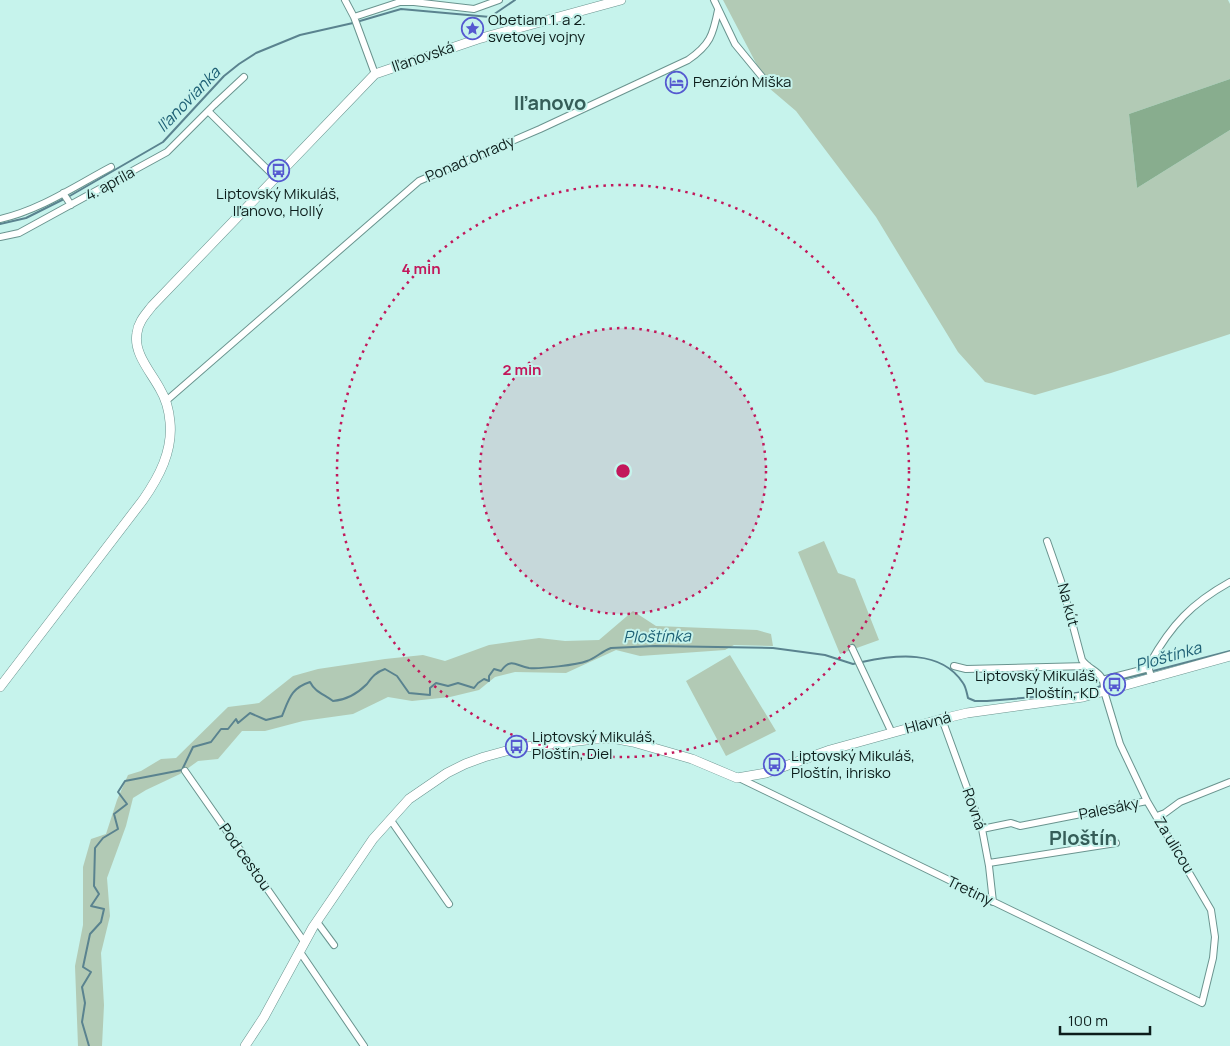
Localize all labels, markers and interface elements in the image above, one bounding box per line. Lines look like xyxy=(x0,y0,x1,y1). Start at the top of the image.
place label: Obetiam 1. a 2. svetovej vojny xyxy=(488,9,586,47)
place icon: Obetiam 1. a 2. svetovej vojny xyxy=(460,17,484,41)
street label: Iľanovská xyxy=(389,36,457,77)
water label: Iľanovianka xyxy=(151,61,226,137)
hotel icon: Penzión Miška xyxy=(665,70,689,94)
place label: Penzión Miška xyxy=(693,71,791,92)
district label: Iľanovo xyxy=(514,89,586,116)
street label: Ponad ohrady xyxy=(422,130,518,187)
bus stop icon: Liptovský Mikuláš, Iľanovo, Hollý xyxy=(266,159,290,183)
street label: 4. apríla xyxy=(81,161,138,206)
place label: Liptovský Mikuláš, Iľanovo, Hollý xyxy=(216,183,340,221)
text: 4 min xyxy=(401,258,441,279)
text: 2 min xyxy=(502,359,542,380)
centre of rings xyxy=(614,462,632,480)
street label: Na kút xyxy=(1053,581,1084,629)
water label: Ploštínka xyxy=(623,624,692,648)
water label: Ploštínka xyxy=(1132,636,1205,676)
place label: Liptovský Mikuláš, Ploštín, KD xyxy=(975,665,1099,703)
bus stop icon: Liptovský Mikuláš, Ploštín, KD xyxy=(1103,673,1127,697)
street label: Hlavná xyxy=(903,706,953,739)
place label: Liptovský Mikuláš, Ploštín, Diel xyxy=(532,726,656,764)
bus stop icon: Liptovský Mikuláš, Ploštín, Diel xyxy=(504,734,528,758)
place label: Liptovský Mikuláš, Ploštín, ihrisko xyxy=(791,745,915,783)
bus stop icon: Liptovský Mikuláš, Ploštín, ihrisko xyxy=(763,753,787,777)
street label: Rovná xyxy=(958,785,991,833)
street label: Palesáky xyxy=(1077,792,1141,825)
street label: Za ulicou xyxy=(1149,813,1199,877)
street label: Pod cestou xyxy=(214,819,276,895)
district label: Ploštín xyxy=(1049,824,1117,851)
street label: Tretiny xyxy=(944,871,997,911)
scale bar xyxy=(1060,1004,1150,1036)
text: 100 m xyxy=(1068,1010,1108,1031)

